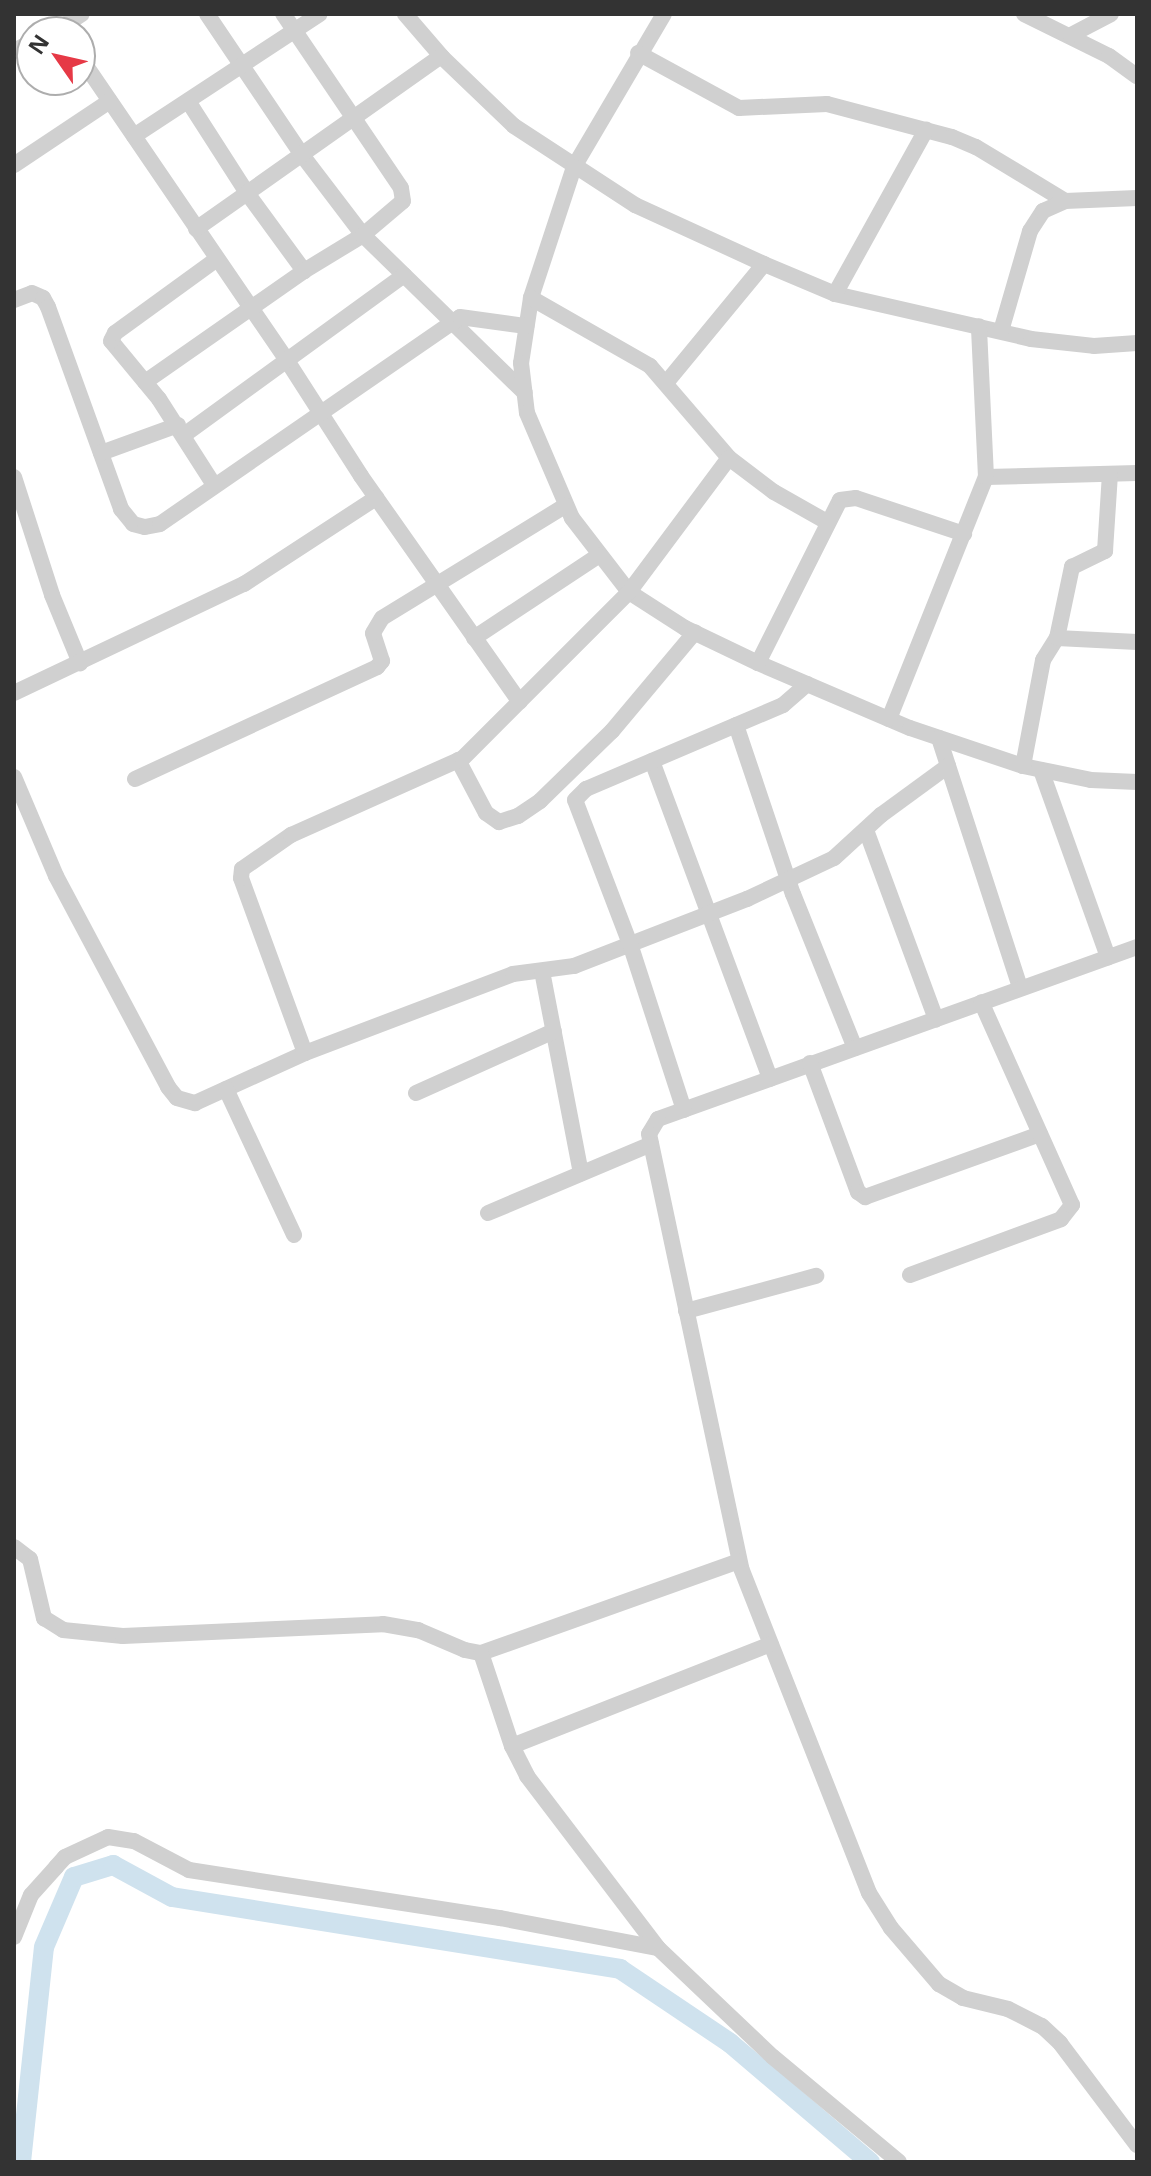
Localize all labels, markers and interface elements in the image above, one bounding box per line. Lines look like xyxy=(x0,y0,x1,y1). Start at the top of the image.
north arrow xyxy=(16,16,96,96)
text: N xyxy=(20,28,55,60)

